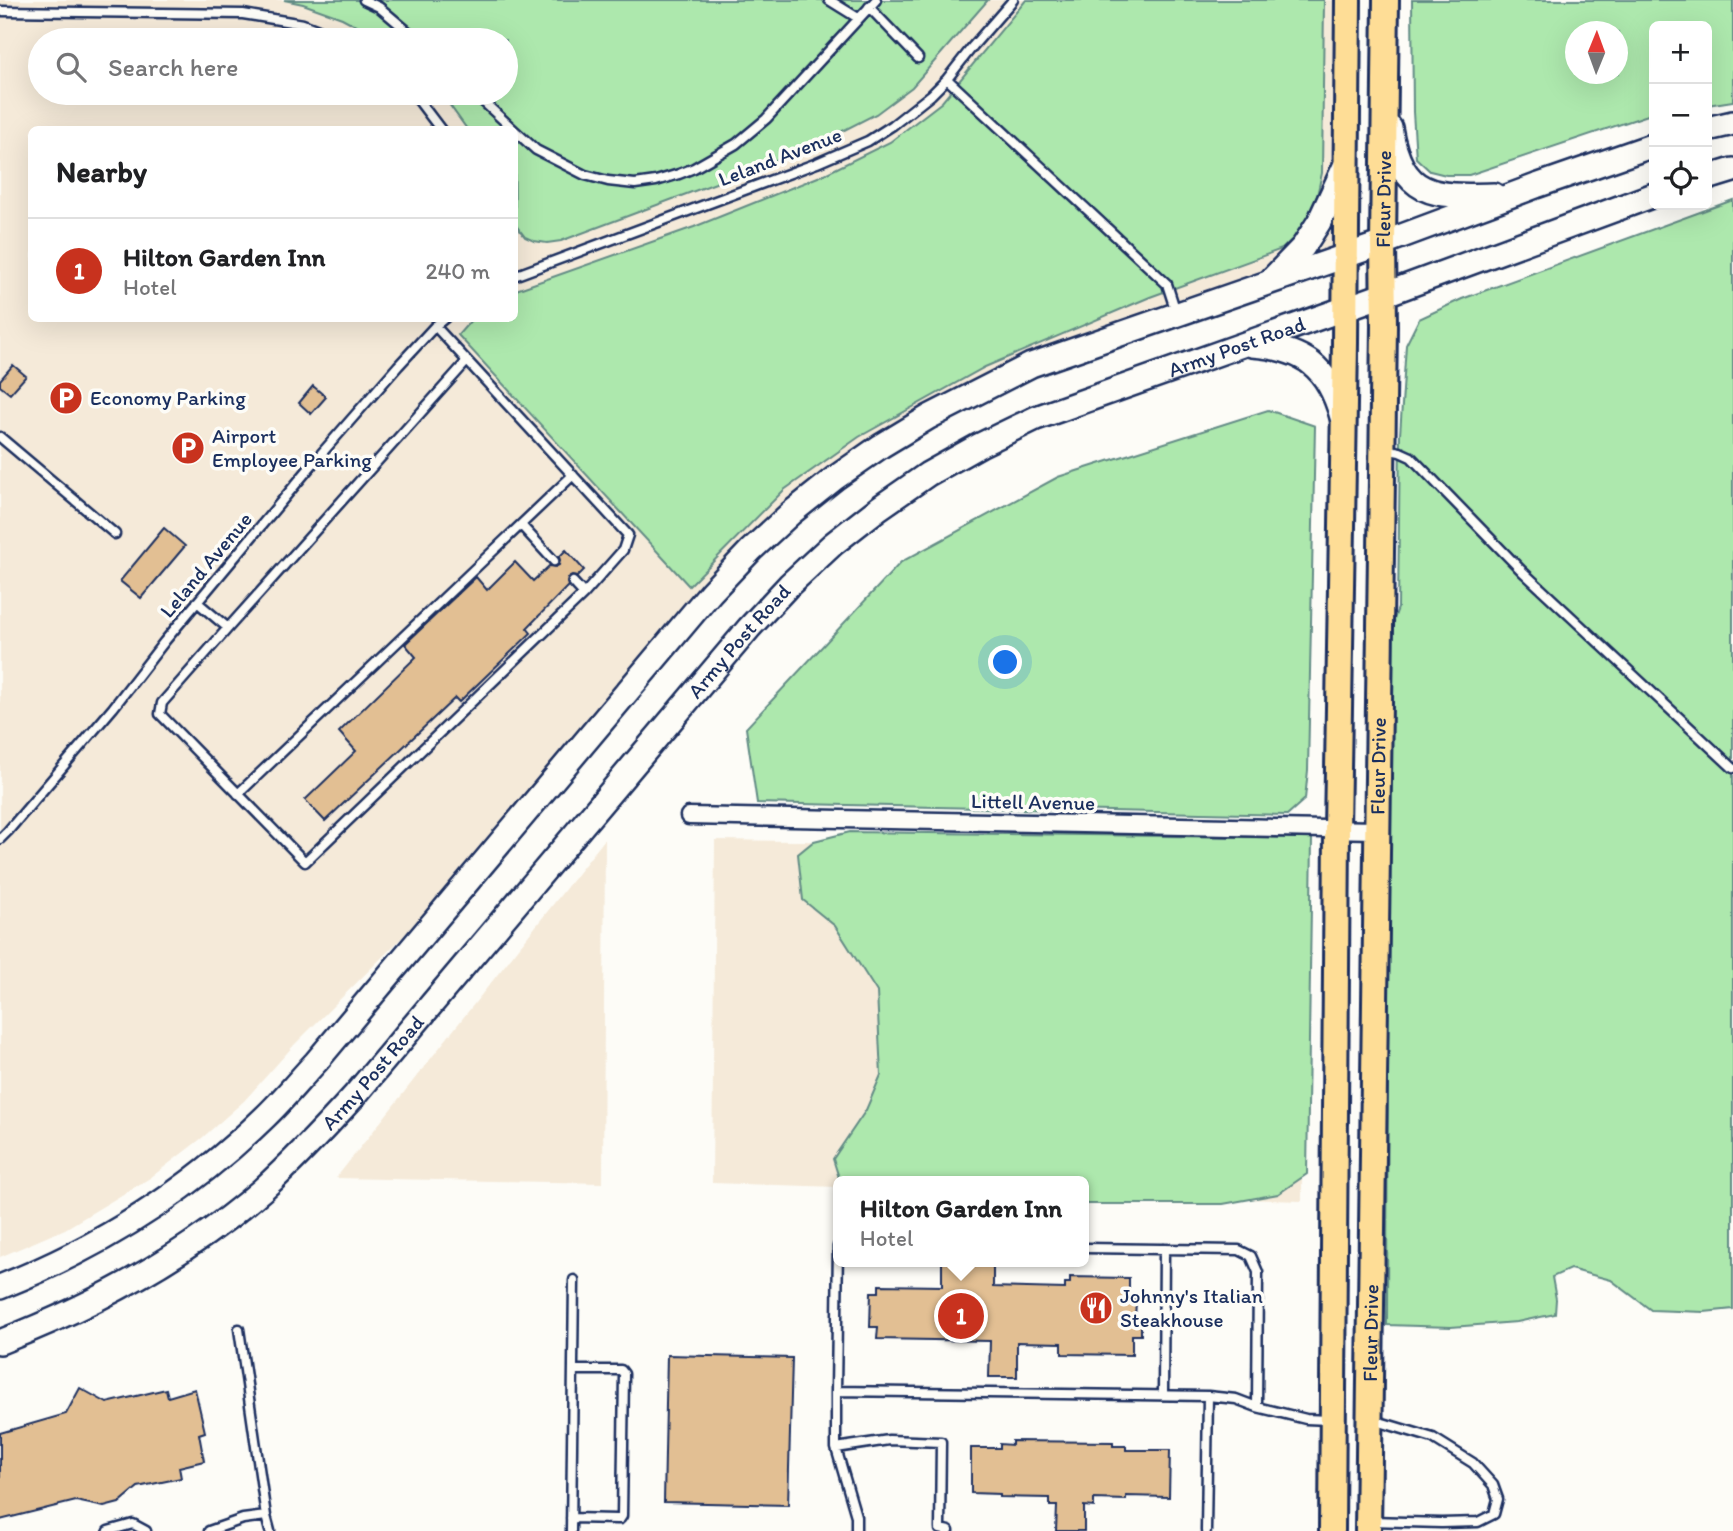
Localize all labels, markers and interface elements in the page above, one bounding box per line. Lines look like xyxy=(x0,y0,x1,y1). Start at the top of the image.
north arrow xyxy=(1565,21,1628,84)
map controls xyxy=(1649,21,1712,210)
button: + xyxy=(1649,21,1712,84)
search box xyxy=(28,28,518,105)
icon: search xyxy=(52,48,90,86)
text: Search here xyxy=(108,51,238,83)
button: − xyxy=(1649,84,1712,147)
street label: Leland Avenue xyxy=(715,122,845,191)
button: locate xyxy=(1649,147,1712,210)
street label: Fleur Drive xyxy=(1370,150,1396,248)
text: Nearby xyxy=(56,153,147,190)
text: Hilton Garden Inn xyxy=(123,241,325,273)
text: 1 xyxy=(74,257,84,285)
text: 240 m xyxy=(425,257,490,285)
text: Hotel xyxy=(123,273,177,301)
street label: Army Post Road xyxy=(1165,310,1309,382)
parking icon: Economy Parking xyxy=(47,379,85,417)
place label: Economy Parking xyxy=(90,385,246,410)
place label: Airport Employee Parking xyxy=(212,423,372,472)
parking icon: Airport Employee Parking xyxy=(169,429,207,467)
street label: Leland Avenue xyxy=(154,507,257,623)
street label: Army Post Road xyxy=(682,578,796,703)
your location xyxy=(988,645,1022,679)
street label: Fleur Drive xyxy=(1365,717,1391,815)
street label: Littell Avenue xyxy=(971,788,1095,815)
street label: Army Post Road xyxy=(316,1009,429,1135)
popup xyxy=(833,1176,1089,1267)
text: Hilton Garden Inn xyxy=(860,1192,1062,1224)
text: Hotel xyxy=(860,1224,913,1252)
place label: Johnny's Italian Steakhouse xyxy=(1120,1283,1263,1332)
street label: Fleur Drive xyxy=(1357,1284,1383,1382)
restaurant icon: Johnny's Italian Steakhouse xyxy=(1077,1289,1115,1327)
pin: 1 xyxy=(938,1290,984,1342)

